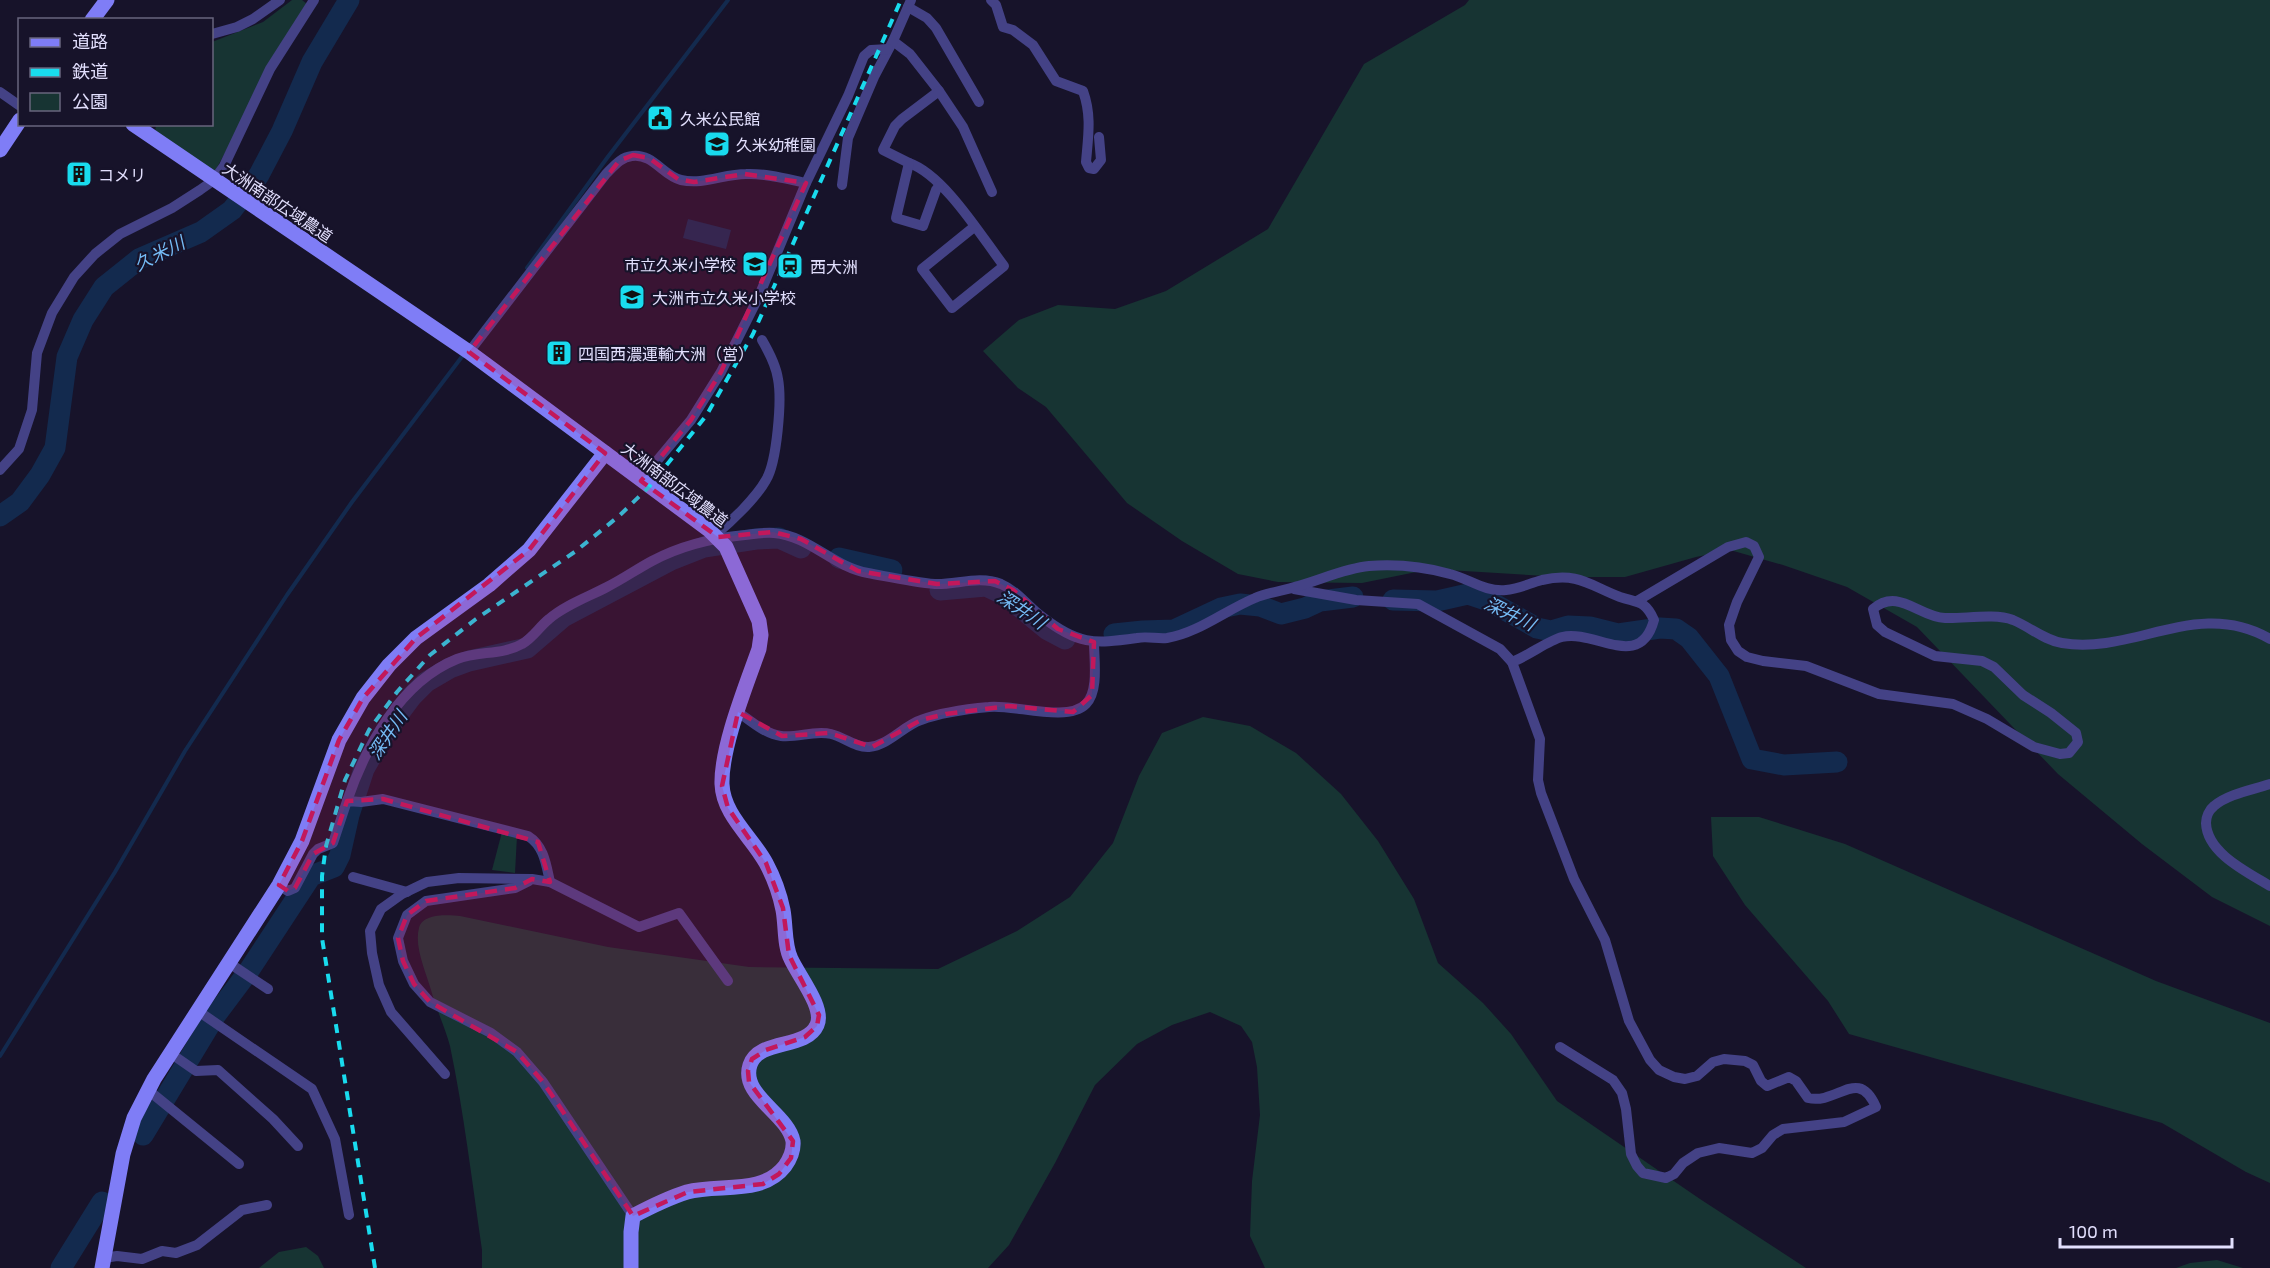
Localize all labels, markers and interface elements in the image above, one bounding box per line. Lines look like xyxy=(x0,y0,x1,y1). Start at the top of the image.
legend xyxy=(18,18,213,126)
text: 道路 xyxy=(72,30,108,52)
text: 鉄道 xyxy=(72,60,108,82)
text: 公園 xyxy=(72,90,108,112)
public building icon: 久米公民館 xyxy=(645,103,675,133)
place label: 久米公民館 xyxy=(680,109,760,128)
school or university icon: 久米幼稚園 xyxy=(702,129,732,159)
place label: 久米幼稚園 xyxy=(736,135,816,154)
street label: 大洲南部広域農道 xyxy=(220,158,336,246)
building icon: コメリ xyxy=(64,159,94,189)
place label: コメリ xyxy=(98,165,146,184)
water label: 久米川 xyxy=(130,230,190,275)
school or university icon: 市立久米小学校 xyxy=(740,249,770,279)
station icon: 西大洲 xyxy=(775,251,805,281)
place label: 市立久米小学校 xyxy=(624,255,736,274)
place label: 西大洲 xyxy=(810,257,858,276)
school or university icon: 大洲市立久米小学校 xyxy=(617,282,647,312)
place label: 大洲市立久米小学校 xyxy=(652,288,796,307)
building icon: 四国西濃運輸大洲（営） xyxy=(544,338,574,368)
place label: 四国西濃運輸大洲（営） xyxy=(578,344,754,363)
street label: 大洲南部広域農道 xyxy=(618,438,732,530)
water label: 深井川 xyxy=(993,585,1052,634)
water label: 深井川 xyxy=(1481,591,1541,636)
water label: 深井川 xyxy=(363,705,412,764)
scale bar xyxy=(2060,1211,2232,1249)
text: 100 m xyxy=(2069,1220,2118,1242)

